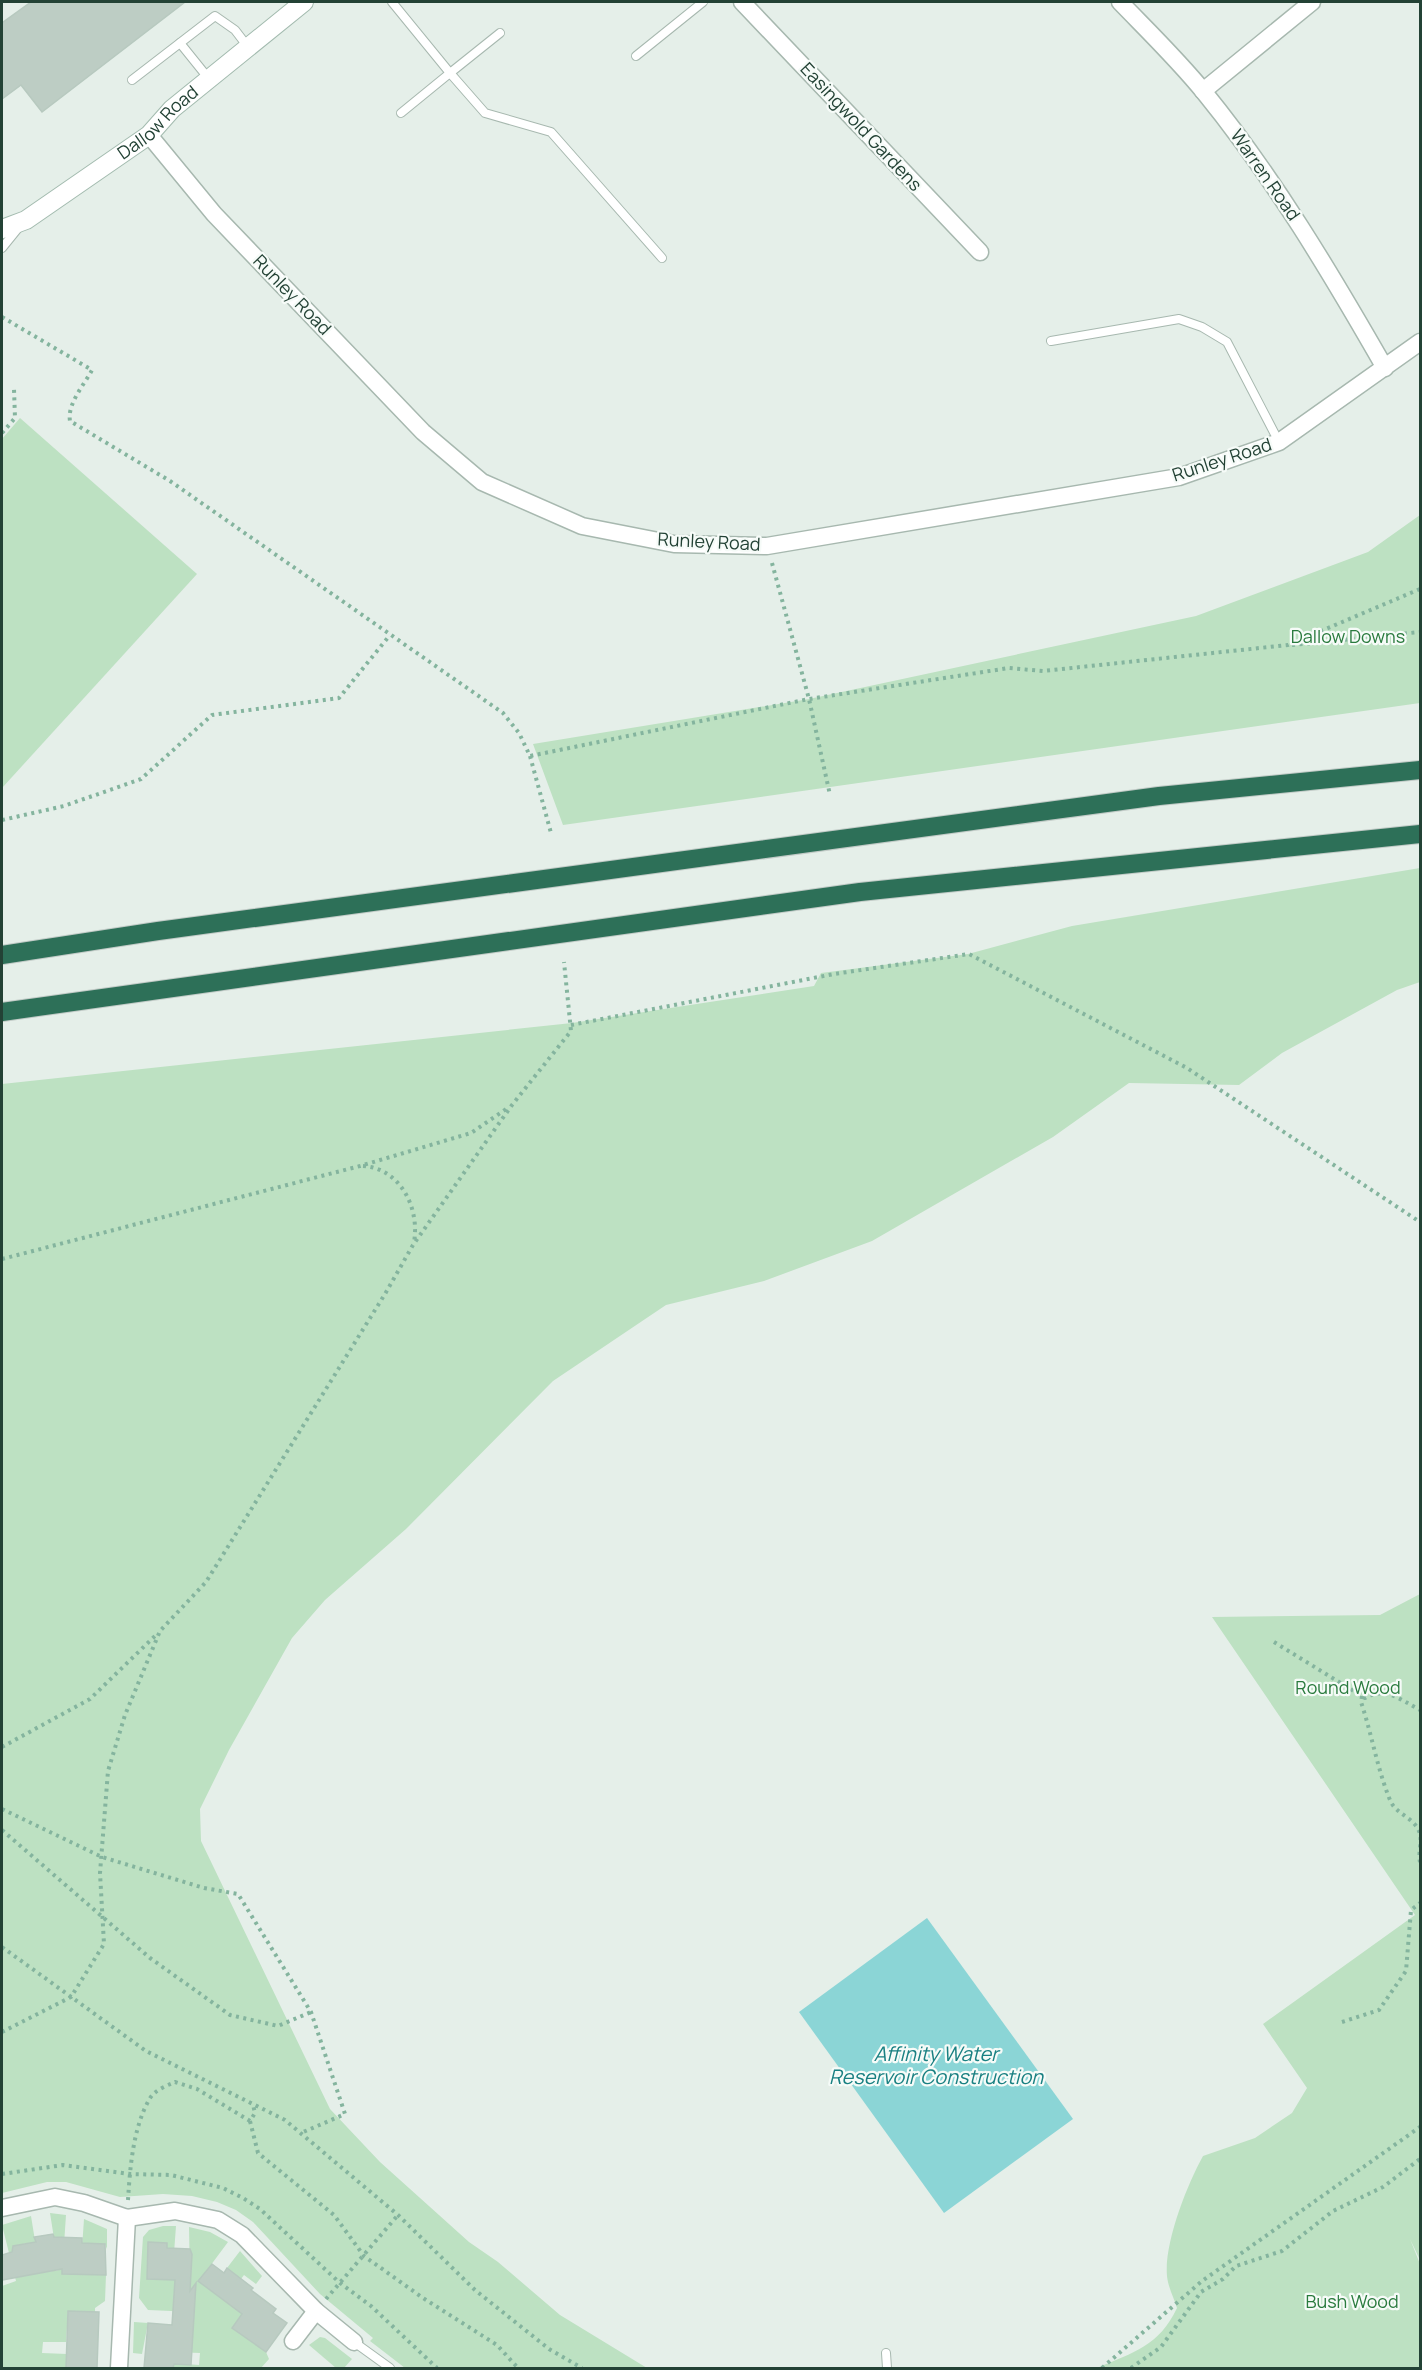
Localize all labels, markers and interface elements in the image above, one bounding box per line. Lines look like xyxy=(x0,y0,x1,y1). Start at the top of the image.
street label: Easingwold Gardens xyxy=(796,57,928,196)
street label: Dallow Road xyxy=(112,80,203,164)
street label: Warren Road xyxy=(1226,124,1306,225)
street label: Runley Road xyxy=(248,249,337,340)
street label: Runley Road xyxy=(1169,432,1274,486)
street label: Runley Road xyxy=(657,526,761,556)
park label: Dallow Downs xyxy=(1291,624,1405,648)
park label: Round Wood xyxy=(1295,1675,1401,1699)
water label: Affinity Water Reservoir Construction xyxy=(829,2040,1044,2090)
park label: Bush Wood xyxy=(1305,2289,1399,2313)

